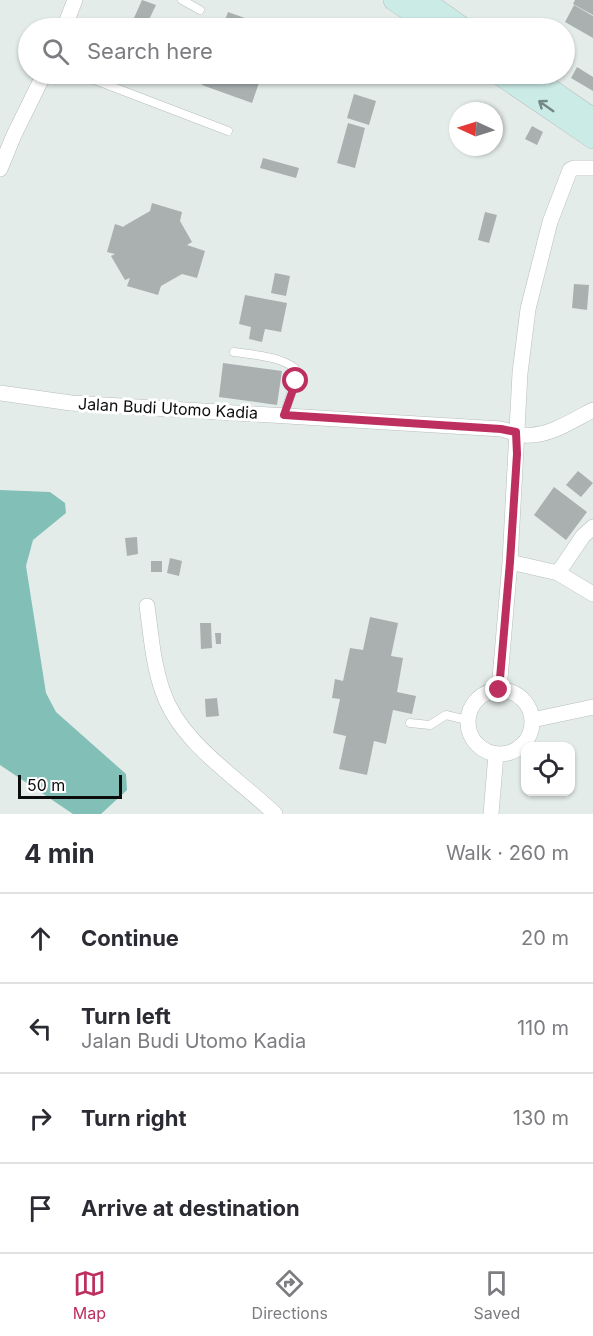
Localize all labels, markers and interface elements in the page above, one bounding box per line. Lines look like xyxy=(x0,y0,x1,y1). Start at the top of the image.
search box xyxy=(18,18,575,84)
icon: search xyxy=(39,35,72,68)
text: Search here xyxy=(87,38,213,64)
one-way arrow xyxy=(538,100,555,112)
north arrow xyxy=(449,102,503,156)
route start xyxy=(282,367,308,393)
street label: Jalan Budi Utomo Kadia xyxy=(78,393,258,423)
route end xyxy=(485,676,511,702)
map controls xyxy=(521,742,575,796)
button: locate xyxy=(521,742,575,796)
scale bar xyxy=(18,772,122,800)
text: 50 m xyxy=(27,775,65,795)
text: 4 min xyxy=(24,838,95,869)
text: Walk · 260 m xyxy=(446,841,569,865)
icon: ahead xyxy=(24,922,57,955)
text: Continue xyxy=(81,925,179,951)
text: 20 m xyxy=(521,926,569,950)
text: Turn left xyxy=(81,1003,171,1029)
icon: left xyxy=(24,1012,57,1045)
text: 110 m xyxy=(517,1016,569,1040)
text: Jalan Budi Utomo Kadia xyxy=(81,1029,306,1053)
icon: right xyxy=(24,1102,57,1135)
text: Turn right xyxy=(81,1105,187,1131)
text: 130 m xyxy=(513,1106,569,1130)
icon: arrive xyxy=(24,1192,57,1225)
text: Arrive at destination xyxy=(81,1195,300,1221)
tab: Map xyxy=(73,1267,106,1323)
tab: Directions xyxy=(252,1267,328,1323)
tab: Saved xyxy=(473,1267,520,1323)

